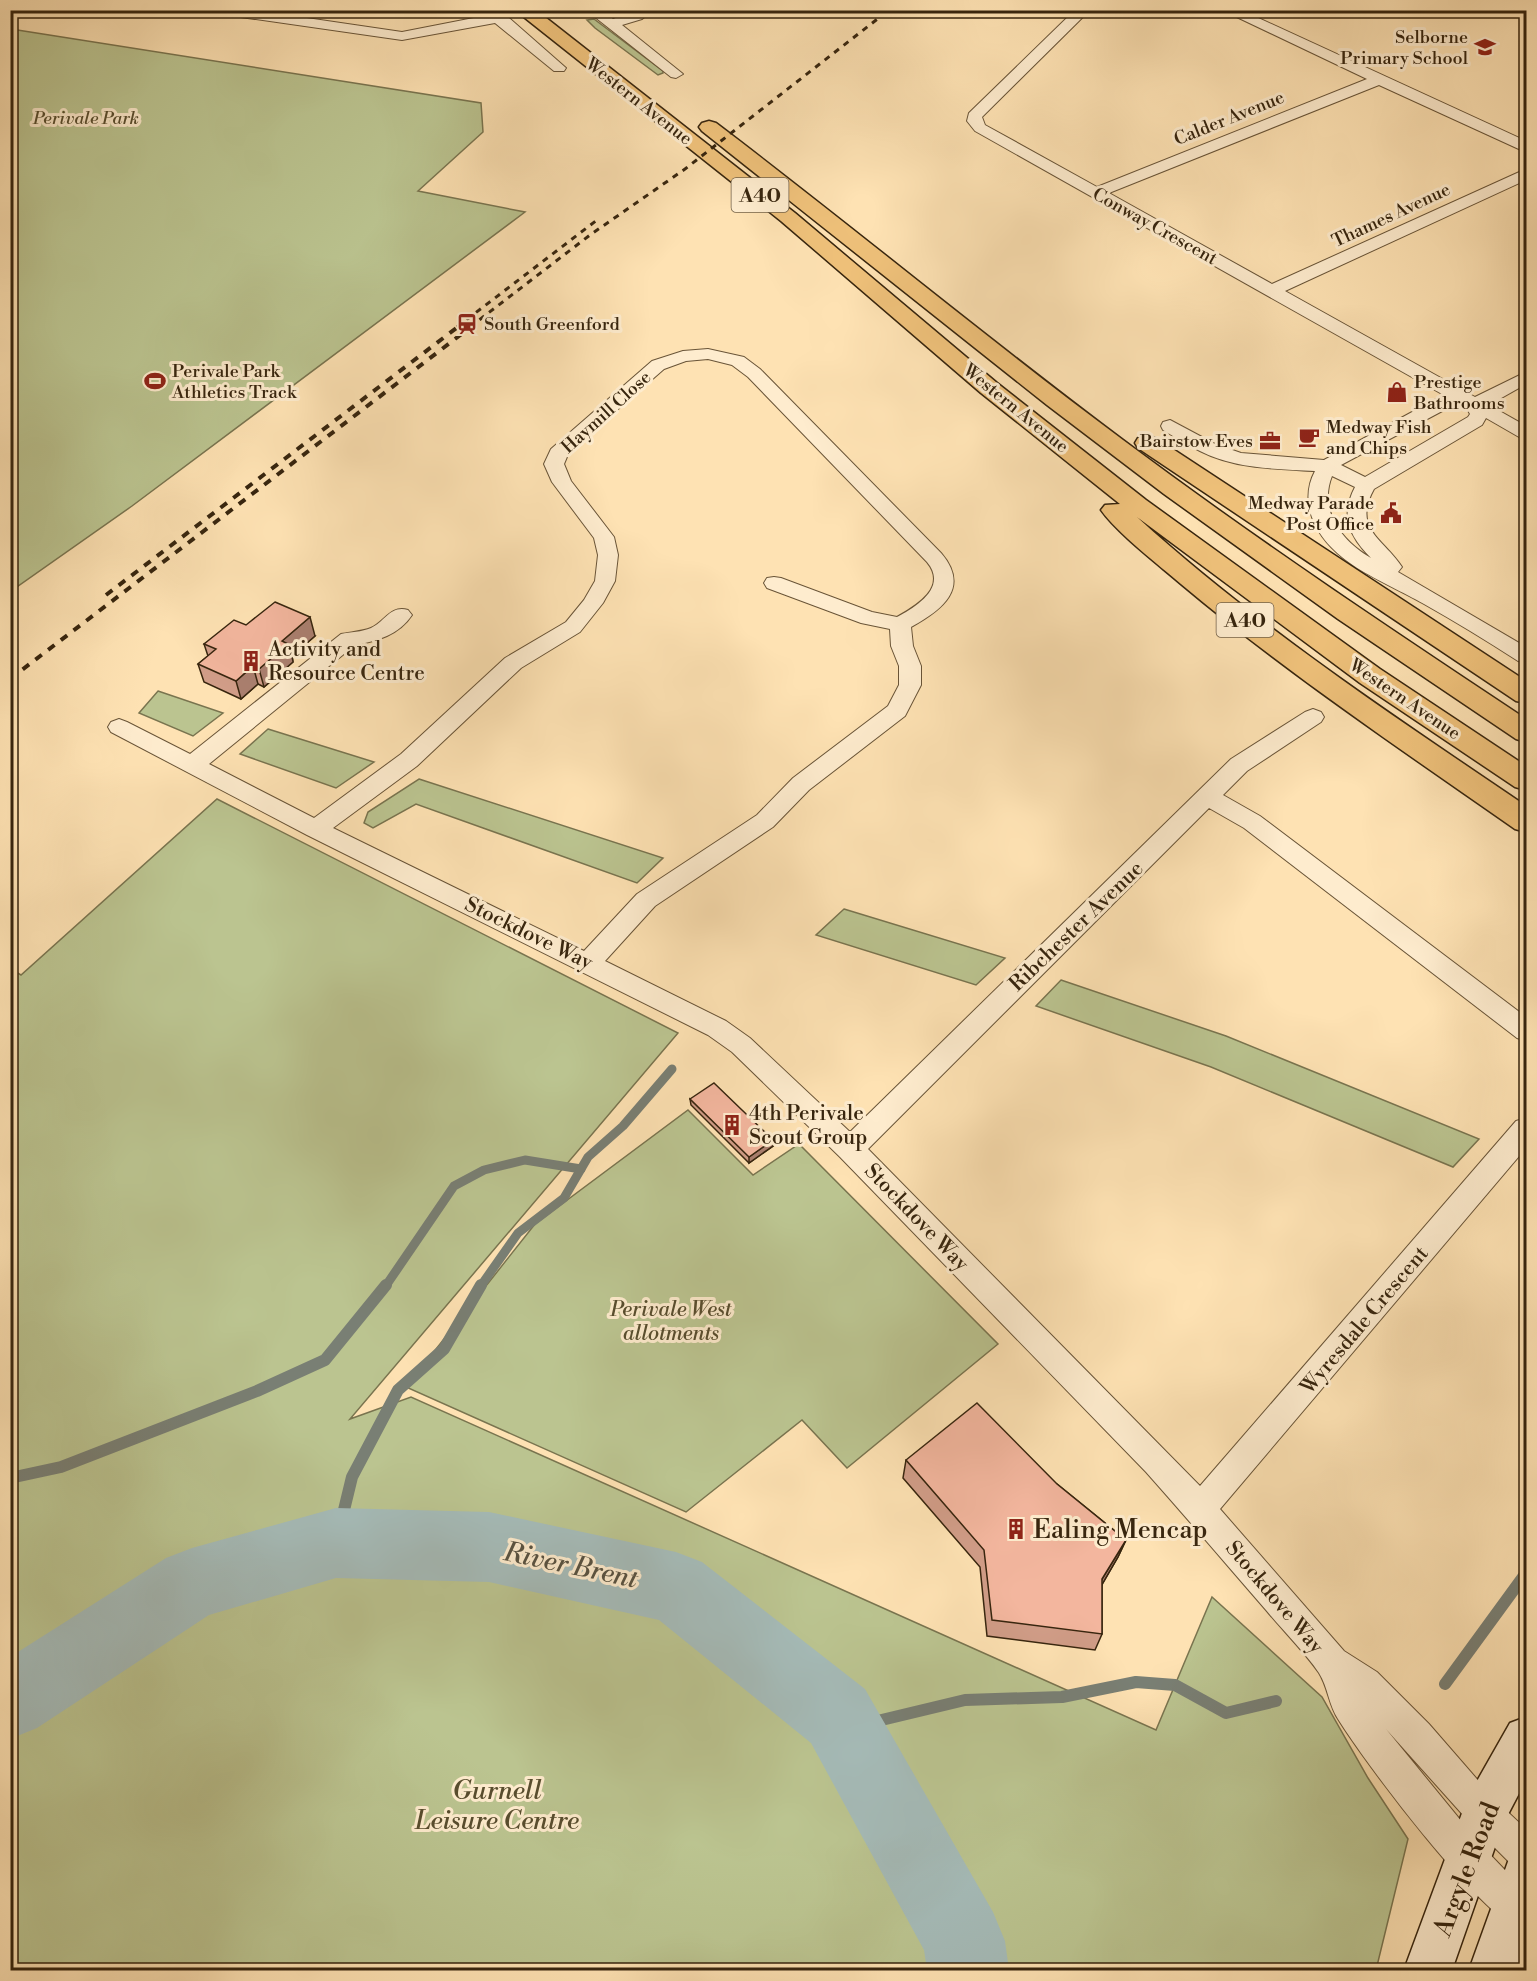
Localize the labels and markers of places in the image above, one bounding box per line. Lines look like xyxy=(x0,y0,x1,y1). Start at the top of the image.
place label: Selborne Primary School xyxy=(1340,26,1469,70)
school or university icon: Selborne Primary School xyxy=(1473,35,1497,59)
station icon: South Greenford xyxy=(455,312,479,336)
place label: South Greenford xyxy=(484,313,620,336)
place label: Perivale Park Athletics Track xyxy=(171,360,298,404)
sports icon: Perivale Park Athletics Track xyxy=(143,369,167,393)
place label: Prestige Bathrooms xyxy=(1413,371,1505,415)
shop icon: Prestige Bathrooms xyxy=(1385,380,1409,404)
place label: Medway Fish and Chips xyxy=(1326,416,1432,460)
cafe icon: Medway Fish and Chips xyxy=(1297,425,1321,449)
office icon: Bairstow Eves xyxy=(1258,429,1282,453)
place label: Bairstow Eves xyxy=(1139,430,1253,453)
place label: Medway Parade Post Office xyxy=(1248,492,1374,536)
public building icon: Medway Parade Post Office xyxy=(1379,501,1403,525)
place label: Activity and Resource Centre xyxy=(267,637,425,687)
building icon: Activity and Resource Centre xyxy=(239,649,263,673)
place label: 4th Perivale Scout Group xyxy=(749,1101,867,1151)
building icon: 4th Perivale Scout Group xyxy=(720,1113,744,1137)
place label: Ealing Mencap xyxy=(1033,1514,1208,1546)
building icon: Ealing Mencap xyxy=(1004,1517,1028,1541)

